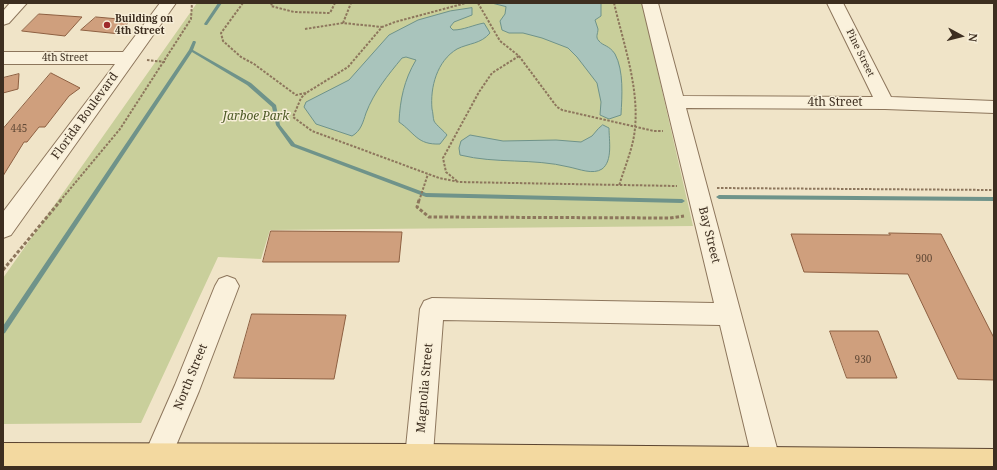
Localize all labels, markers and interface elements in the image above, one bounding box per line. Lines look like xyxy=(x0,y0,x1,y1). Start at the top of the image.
place label: Building on 4th Street xyxy=(115,13,173,36)
north arrow xyxy=(941,16,981,56)
marker: Building on 4th Street xyxy=(102,20,112,30)
street label: Pine Street xyxy=(843,27,877,79)
text: N xyxy=(965,32,981,43)
street label: 4th Street xyxy=(42,52,88,64)
street label: Florida Boulevard xyxy=(49,70,121,162)
street label: 4th Street xyxy=(807,96,863,110)
park label: Jarboe Park xyxy=(223,110,289,124)
house number: 445 xyxy=(11,123,27,135)
street label: Bay Street xyxy=(695,205,723,265)
house number: 900 xyxy=(916,253,932,265)
street label: North Street xyxy=(171,342,211,412)
street label: Magnolia Street xyxy=(414,343,436,433)
house number: 930 xyxy=(855,354,871,366)

